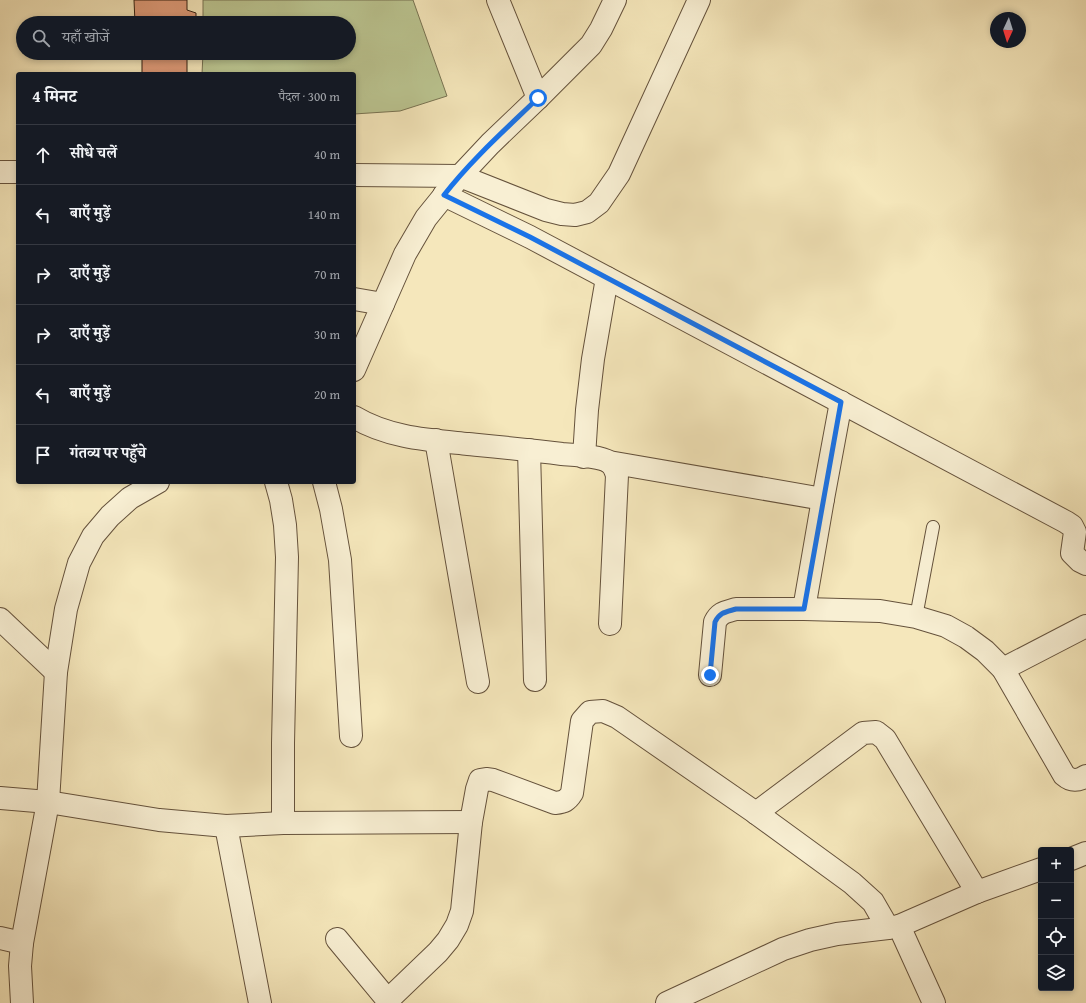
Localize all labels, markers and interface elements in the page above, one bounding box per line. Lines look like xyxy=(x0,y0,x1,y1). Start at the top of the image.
north arrow xyxy=(990,12,1026,48)
search box xyxy=(16,16,356,60)
text: यहाँ खोजें xyxy=(62,26,109,47)
icon: search xyxy=(30,27,52,49)
text: 4 मिनट xyxy=(32,83,77,108)
text: पैदल · 300 m xyxy=(279,87,340,106)
route start xyxy=(529,89,547,107)
text: सीधे चलें xyxy=(70,142,117,163)
icon: ahead xyxy=(32,144,54,166)
text: 40 m xyxy=(314,145,340,164)
text: बाएँ मुड़ें xyxy=(70,202,111,223)
icon: left xyxy=(32,204,54,226)
text: 140 m xyxy=(308,205,340,224)
text: दाएँ मुड़ें xyxy=(70,262,110,283)
icon: right xyxy=(32,264,54,286)
text: 70 m xyxy=(314,265,340,284)
text: दाएँ मुड़ें xyxy=(70,322,110,343)
icon: right xyxy=(32,324,54,346)
text: 30 m xyxy=(314,325,340,344)
text: बाएँ मुड़ें xyxy=(70,382,111,403)
icon: left xyxy=(32,384,54,406)
text: 20 m xyxy=(314,385,340,404)
text: गंतव्य पर पहुँचे xyxy=(70,442,146,463)
icon: arrive xyxy=(32,444,54,466)
route end xyxy=(701,666,719,684)
map controls xyxy=(1038,847,1074,991)
button: + xyxy=(1038,847,1074,883)
button: − xyxy=(1038,883,1074,919)
button: locate xyxy=(1038,919,1074,955)
button: layers xyxy=(1038,955,1074,991)

